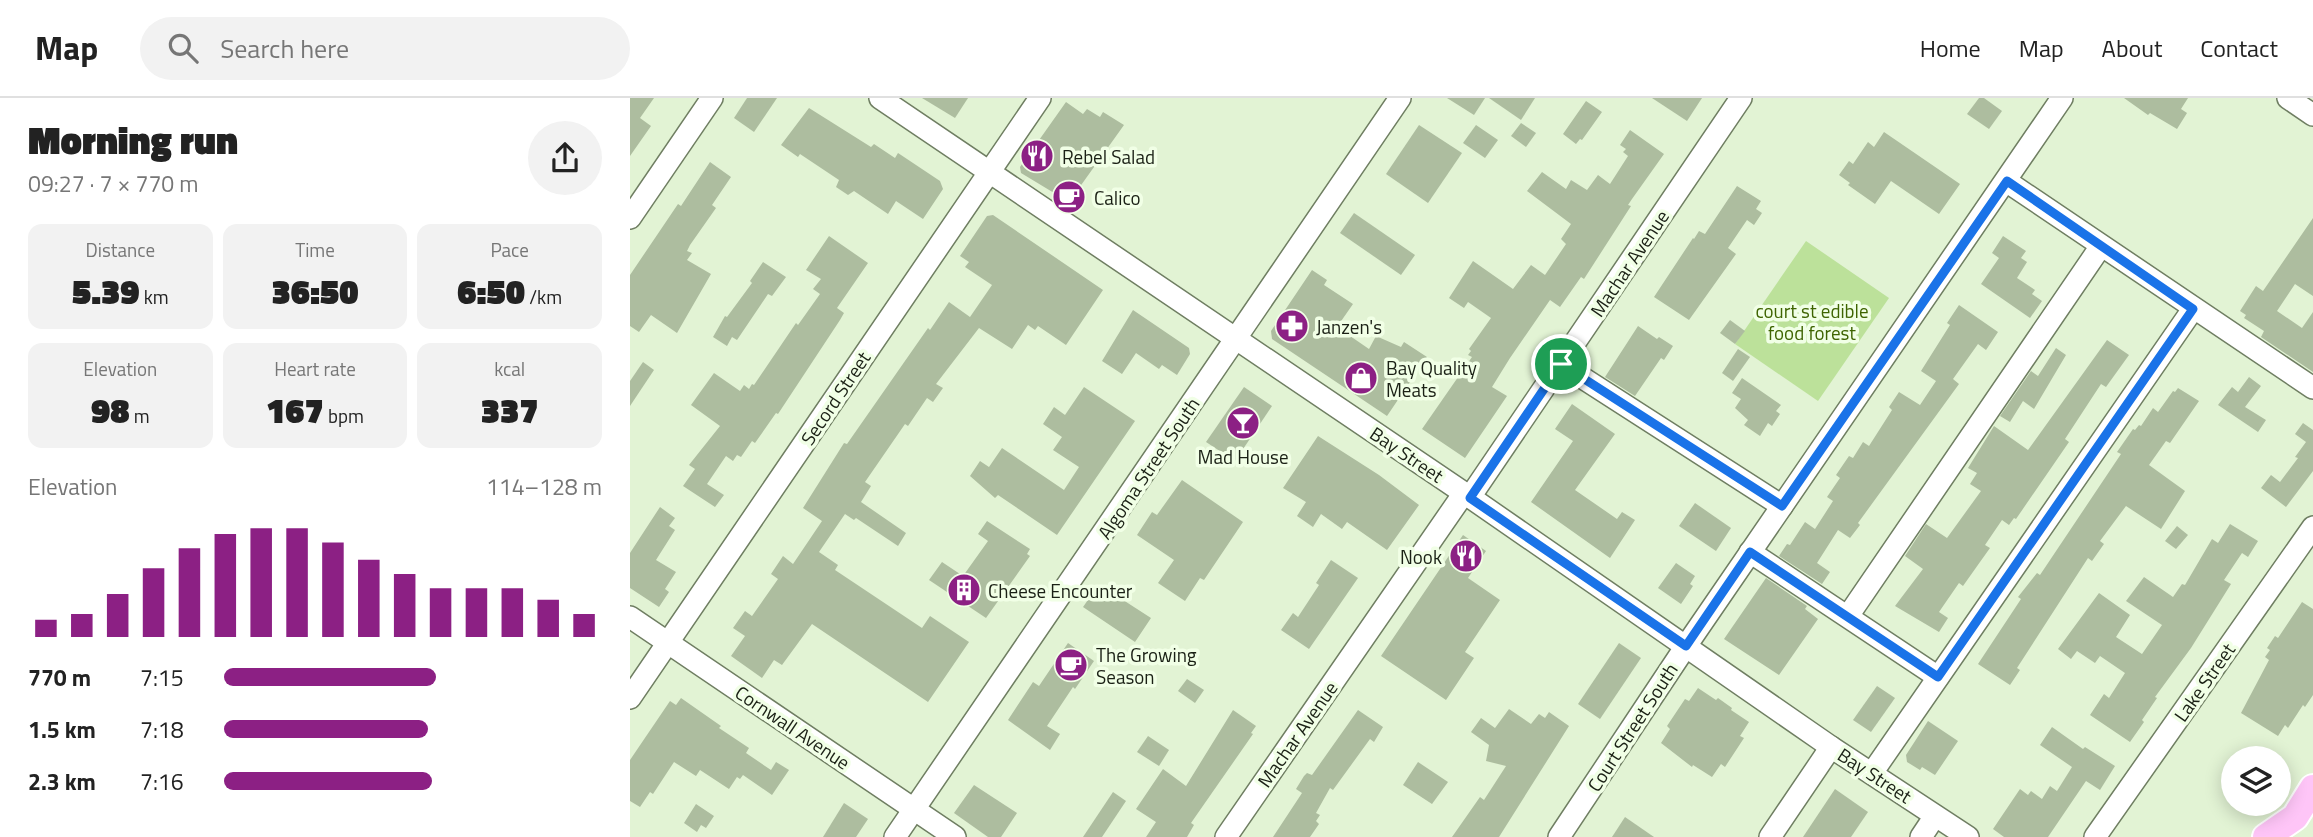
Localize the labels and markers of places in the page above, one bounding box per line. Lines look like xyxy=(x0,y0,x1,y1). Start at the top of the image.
restaurant icon: Rebel Salad xyxy=(1018,137,1056,175)
place label: Rebel Salad xyxy=(1062,142,1155,171)
cafe icon: Calico xyxy=(1050,178,1088,216)
place label: Calico xyxy=(1094,183,1141,212)
pharmacy icon: Janzen's xyxy=(1273,307,1311,345)
place label: Janzen's xyxy=(1316,312,1382,341)
pin xyxy=(1531,334,1591,394)
place label: Bay Quality Meats xyxy=(1386,353,1477,404)
shop icon: Bay Quality Meats xyxy=(1342,359,1380,397)
bar icon: Mad House xyxy=(1224,404,1262,442)
place label: Mad House xyxy=(1198,442,1289,471)
restaurant icon: Nook xyxy=(1447,537,1485,575)
place label: Nook xyxy=(1400,542,1442,571)
building icon: Cheese Encounter xyxy=(945,571,983,609)
place label: Cheese Encounter xyxy=(988,576,1133,605)
place label: The Growing Season xyxy=(1096,640,1197,691)
cafe icon: The Growing Season xyxy=(1052,646,1090,684)

